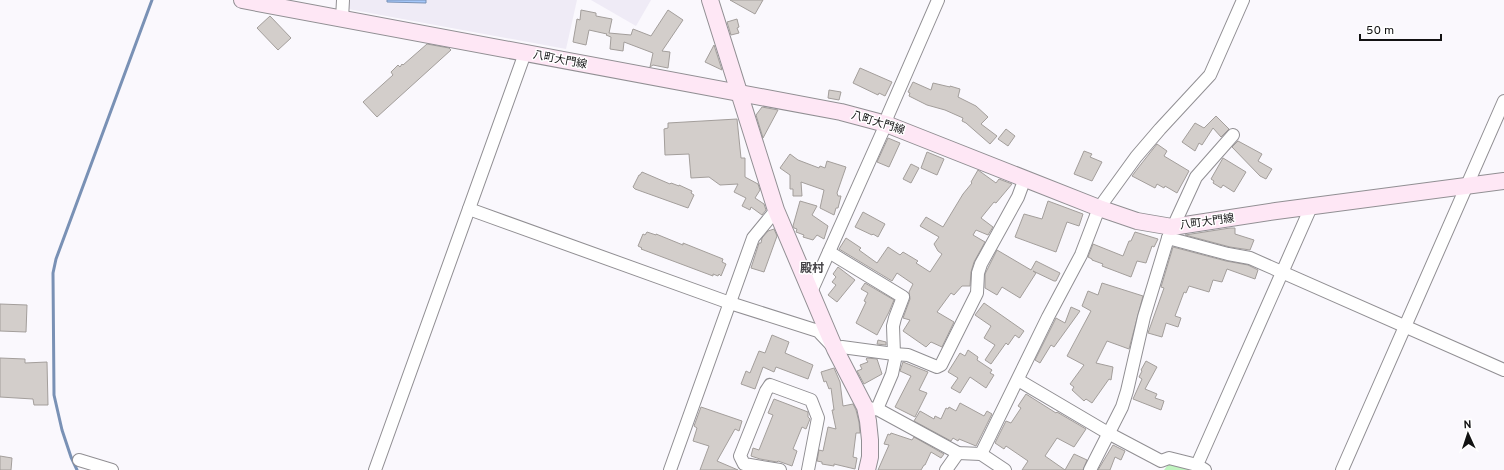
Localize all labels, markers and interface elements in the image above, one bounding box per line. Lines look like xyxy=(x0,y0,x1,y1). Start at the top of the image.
scale bar xyxy=(1360,16,1441,42)
text: 50 m xyxy=(1366,23,1394,39)
street label: 八町大門線 xyxy=(532,48,588,72)
street label: 八町大門線 xyxy=(850,108,906,138)
street label: 八町大門線 xyxy=(1179,211,1235,233)
district label: 殿村 xyxy=(800,261,824,277)
north arrow xyxy=(1448,414,1488,454)
text: N xyxy=(1463,418,1472,432)

